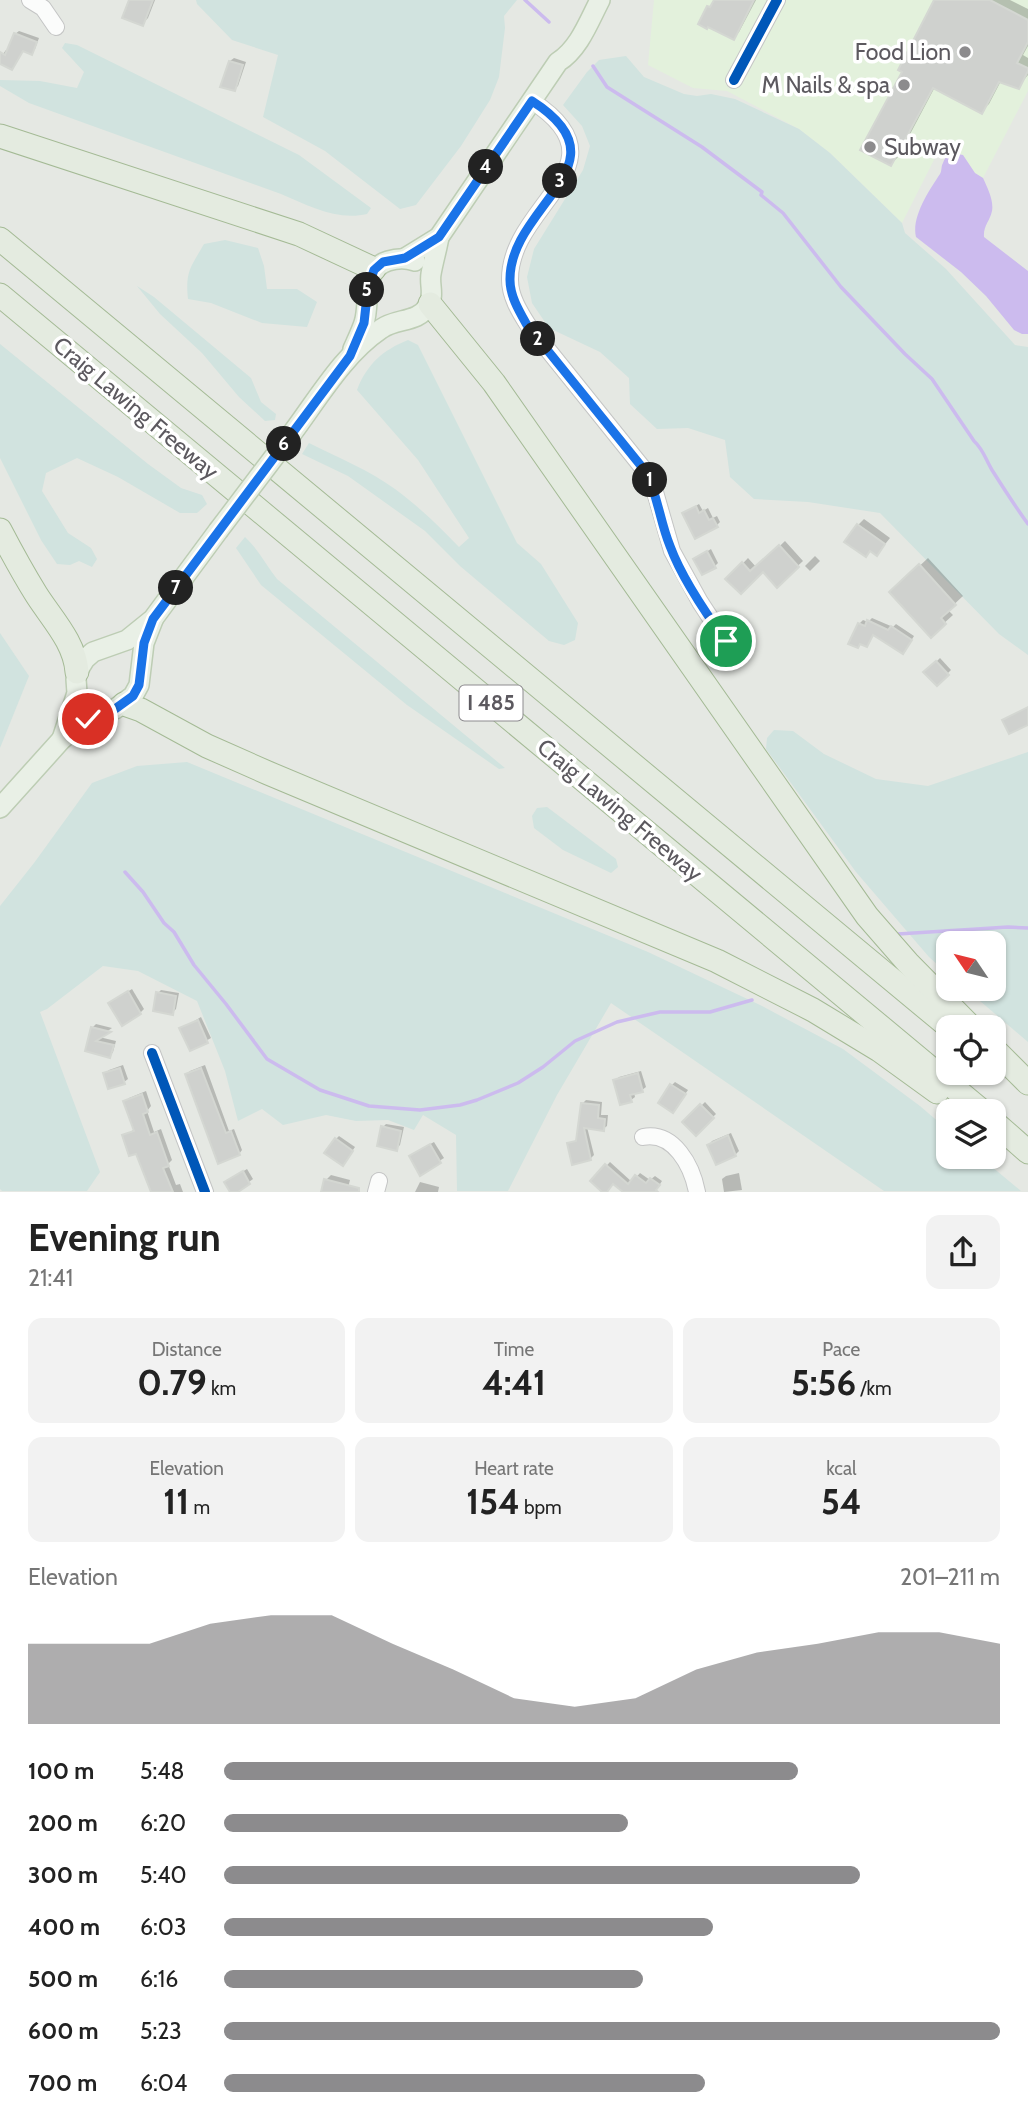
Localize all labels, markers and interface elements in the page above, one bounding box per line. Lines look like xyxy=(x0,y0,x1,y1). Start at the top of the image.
place label: Food Lion xyxy=(855,38,951,66)
marker: Food Lion xyxy=(957,44,973,60)
place label: M Nails & spa xyxy=(762,71,890,99)
marker: M Nails & spa xyxy=(896,77,912,93)
place label: Subway xyxy=(884,133,961,161)
marker: Subway xyxy=(862,139,878,155)
pin: 4 xyxy=(468,150,504,184)
text: 4 xyxy=(480,155,491,178)
pin: 3 xyxy=(542,164,578,198)
text: 3 xyxy=(554,169,565,192)
pin: 5 xyxy=(350,272,384,308)
text: 5 xyxy=(361,278,372,301)
pin: 2 xyxy=(520,322,556,356)
text: 2 xyxy=(532,327,543,350)
street label: Craig Lawing Freeway xyxy=(48,331,225,486)
pin: 6 xyxy=(266,426,302,462)
text: 6 xyxy=(278,432,289,455)
pin: 1 xyxy=(632,462,668,498)
text: 1 xyxy=(646,468,653,491)
pin: 7 xyxy=(158,570,194,606)
text: 7 xyxy=(171,576,180,599)
pin xyxy=(696,611,756,671)
icon: arrive xyxy=(707,622,745,660)
road number: I 485 xyxy=(460,686,522,720)
pin xyxy=(58,689,118,749)
icon: check xyxy=(69,700,107,738)
street label: Craig Lawing Freeway xyxy=(532,733,709,888)
north arrow xyxy=(936,931,1006,1001)
map controls xyxy=(936,931,1006,1169)
button: locate xyxy=(936,1015,1006,1085)
button: layers xyxy=(936,1099,1006,1169)
text: Evening run xyxy=(28,1214,221,1261)
button: share xyxy=(926,1215,1000,1289)
text: 21:41 xyxy=(28,1264,73,1292)
text: Distance xyxy=(152,1338,222,1361)
text: Time xyxy=(494,1338,534,1361)
text: Pace xyxy=(822,1338,860,1361)
text: 0.79 xyxy=(137,1361,207,1404)
text: 4:41 xyxy=(482,1361,546,1404)
text: 5:56 xyxy=(791,1361,856,1404)
text: km xyxy=(207,1377,236,1400)
text: /km xyxy=(856,1377,892,1400)
text: Elevation xyxy=(150,1457,224,1480)
text: Heart rate xyxy=(474,1457,554,1480)
text: kcal xyxy=(826,1457,856,1480)
text: 11 xyxy=(163,1480,189,1523)
text: 154 xyxy=(466,1480,520,1523)
text: 54 xyxy=(821,1480,862,1523)
text: m xyxy=(189,1496,210,1519)
text: bpm xyxy=(520,1496,562,1519)
text: Elevation xyxy=(28,1563,118,1591)
text: 201–211 m xyxy=(900,1563,1000,1591)
text: 100 m xyxy=(28,1757,94,1785)
text: 5:48 xyxy=(140,1757,184,1785)
text: 200 m xyxy=(28,1809,98,1837)
text: 6:20 xyxy=(140,1809,186,1837)
text: 300 m xyxy=(28,1861,98,1889)
text: 5:40 xyxy=(140,1861,187,1889)
text: 400 m xyxy=(28,1913,100,1941)
text: 6:03 xyxy=(140,1913,186,1941)
text: 500 m xyxy=(28,1965,98,1993)
text: 6:16 xyxy=(140,1965,178,1993)
text: 600 m xyxy=(28,2017,99,2045)
text: 5:23 xyxy=(140,2017,182,2045)
text: 700 m xyxy=(28,2069,97,2097)
text: 6:04 xyxy=(140,2069,187,2097)

